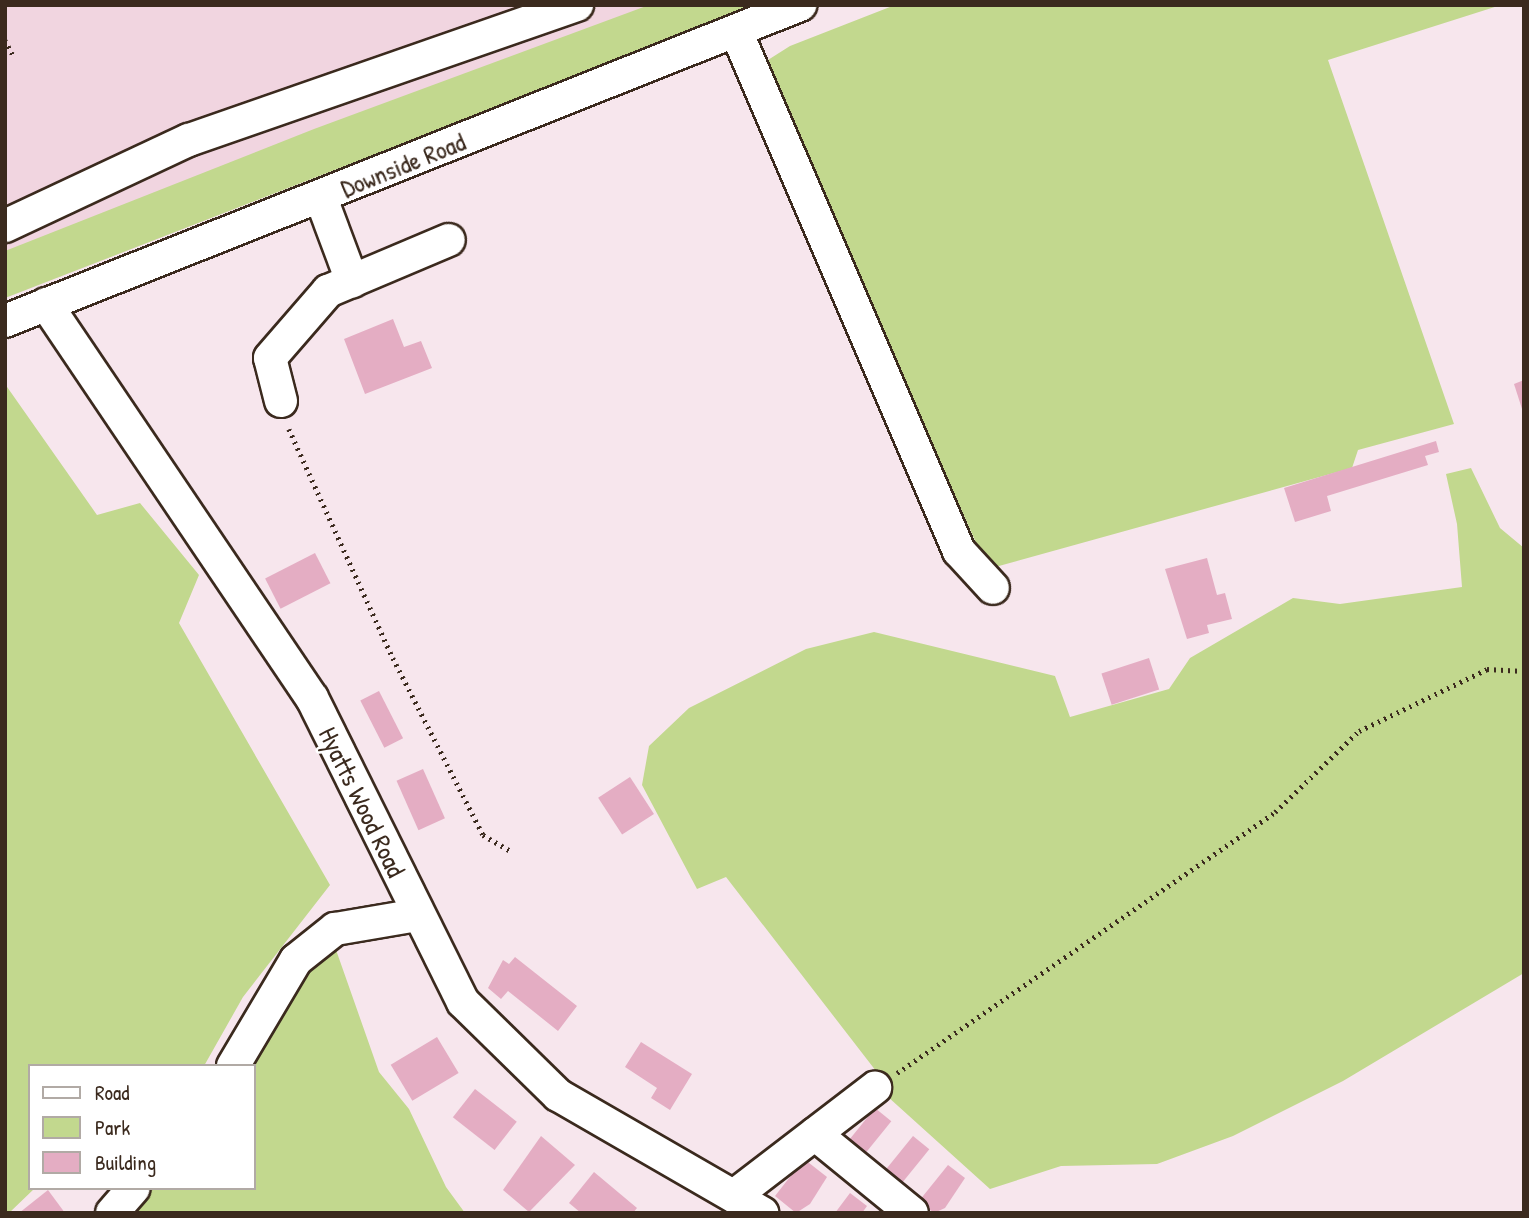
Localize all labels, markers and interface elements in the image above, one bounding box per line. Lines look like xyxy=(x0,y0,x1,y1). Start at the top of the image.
street label: Downside Road xyxy=(336,126,470,204)
street label: Hyatts Wood Road xyxy=(312,722,412,882)
legend xyxy=(28,1064,256,1190)
text: Road xyxy=(95,1078,129,1107)
text: Park xyxy=(95,1113,130,1142)
text: Building xyxy=(95,1148,156,1177)

